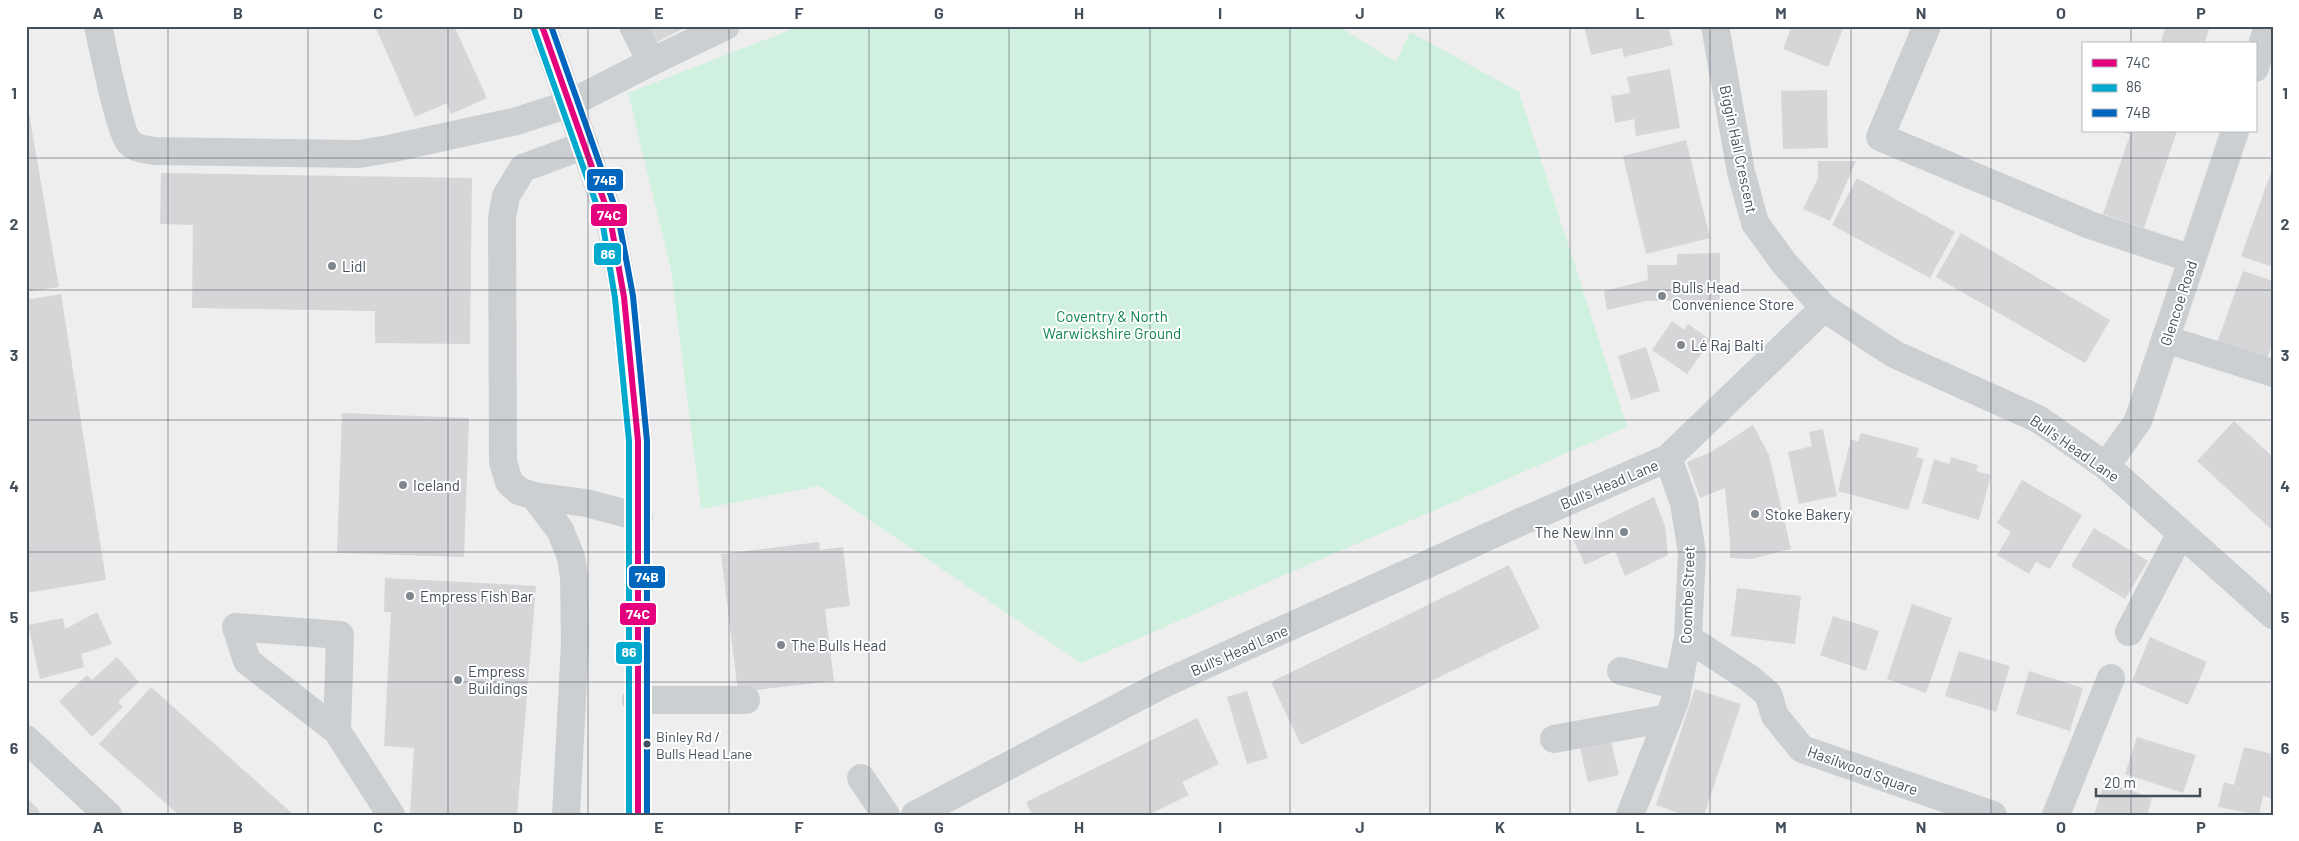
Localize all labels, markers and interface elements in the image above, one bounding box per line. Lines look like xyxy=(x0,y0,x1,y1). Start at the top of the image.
text: A xyxy=(93,3,104,22)
text: B xyxy=(233,3,243,22)
text: C xyxy=(373,3,383,22)
text: D xyxy=(513,3,523,22)
text: E xyxy=(654,3,664,22)
text: F xyxy=(795,3,804,22)
text: G xyxy=(934,3,944,22)
text: H xyxy=(1074,3,1084,22)
text: I xyxy=(1218,3,1222,22)
text: J xyxy=(1355,3,1365,22)
text: K xyxy=(1495,3,1505,22)
text: L xyxy=(1635,3,1645,22)
text: M xyxy=(1775,3,1787,22)
text: N xyxy=(1916,3,1926,22)
text: O xyxy=(2056,3,2066,22)
text: P xyxy=(2196,3,2206,22)
legend xyxy=(2082,42,2256,132)
text: 74C xyxy=(2126,53,2150,71)
text: 86 xyxy=(2126,77,2142,95)
text: 1 xyxy=(11,83,17,102)
street label: Biggin Hall Crescent xyxy=(1717,83,1761,215)
text: 1 xyxy=(2282,83,2288,102)
text: 74B xyxy=(2126,103,2151,121)
line badge: 74B xyxy=(586,168,624,192)
text: 74B xyxy=(593,171,617,188)
line badge: 74C xyxy=(590,203,628,227)
text: 74C xyxy=(597,206,621,223)
text: 2 xyxy=(10,214,19,233)
text: 2 xyxy=(2281,214,2290,233)
line badge: 86 xyxy=(593,242,622,266)
text: 86 xyxy=(600,245,616,262)
place label: Lidl xyxy=(342,257,366,275)
street label: Glencoe Road xyxy=(2156,258,2200,348)
marker: Lidl xyxy=(326,260,338,272)
place label: Bulls Head Convenience Store xyxy=(1672,278,1794,313)
marker: Bulls Head Convenience Store xyxy=(1656,290,1668,302)
park label: Coventry & North Warwickshire Ground xyxy=(1043,307,1181,342)
place label: Lé Raj Balti xyxy=(1691,336,1764,354)
marker: Lé Raj Balti xyxy=(1675,339,1687,351)
text: 3 xyxy=(10,345,18,364)
text: 3 xyxy=(2281,345,2289,364)
street label: Bull's Head Lane xyxy=(2027,411,2123,485)
street label: Bull's Head Lane xyxy=(1557,455,1661,513)
text: 4 xyxy=(9,476,19,495)
place label: Iceland xyxy=(413,476,460,494)
text: 4 xyxy=(2280,476,2290,495)
marker: Iceland xyxy=(397,479,409,491)
place label: Stoke Bakery xyxy=(1765,505,1850,523)
marker: Stoke Bakery xyxy=(1749,508,1761,520)
place label: The New Inn xyxy=(1535,523,1614,541)
marker: The New Inn xyxy=(1618,526,1630,538)
street label: Coombe Street xyxy=(1676,546,1698,644)
line badge: 74B xyxy=(628,565,666,589)
text: 74B xyxy=(635,568,659,585)
place label: Empress Fish Bar xyxy=(420,587,534,605)
marker: Empress Fish Bar xyxy=(404,590,416,602)
line badge: 74C xyxy=(619,602,657,626)
text: 74C xyxy=(626,605,650,622)
text: 5 xyxy=(10,607,19,626)
text: 5 xyxy=(2281,607,2290,626)
street label: Bull's Head Lane xyxy=(1188,620,1290,680)
place label: The Bulls Head xyxy=(791,636,886,654)
marker: The Bulls Head xyxy=(775,639,787,651)
line badge: 86 xyxy=(615,641,643,665)
text: 86 xyxy=(621,643,637,660)
place label: Empress Buildings xyxy=(468,662,528,697)
marker: Empress Buildings xyxy=(452,674,464,686)
place label: Binley Rd / Bulls Head Lane xyxy=(656,728,752,762)
text: 6 xyxy=(10,738,19,757)
text: 6 xyxy=(2281,738,2290,757)
marker: Binley Rd / Bulls Head Lane xyxy=(642,739,652,749)
street label: Hasilwood Square xyxy=(1805,742,1921,798)
scale bar xyxy=(2096,766,2200,798)
text: 20 m xyxy=(2104,773,2136,791)
text: A xyxy=(93,817,104,836)
text: B xyxy=(233,817,243,836)
text: C xyxy=(373,817,383,836)
text: D xyxy=(513,817,523,836)
text: E xyxy=(654,817,664,836)
text: F xyxy=(795,817,804,836)
text: G xyxy=(934,817,944,836)
text: H xyxy=(1074,817,1084,836)
text: I xyxy=(1218,817,1222,836)
text: J xyxy=(1355,817,1365,836)
text: K xyxy=(1495,817,1505,836)
text: L xyxy=(1635,817,1645,836)
text: M xyxy=(1775,817,1787,836)
text: N xyxy=(1916,817,1926,836)
text: O xyxy=(2056,817,2066,836)
text: P xyxy=(2196,817,2206,836)

